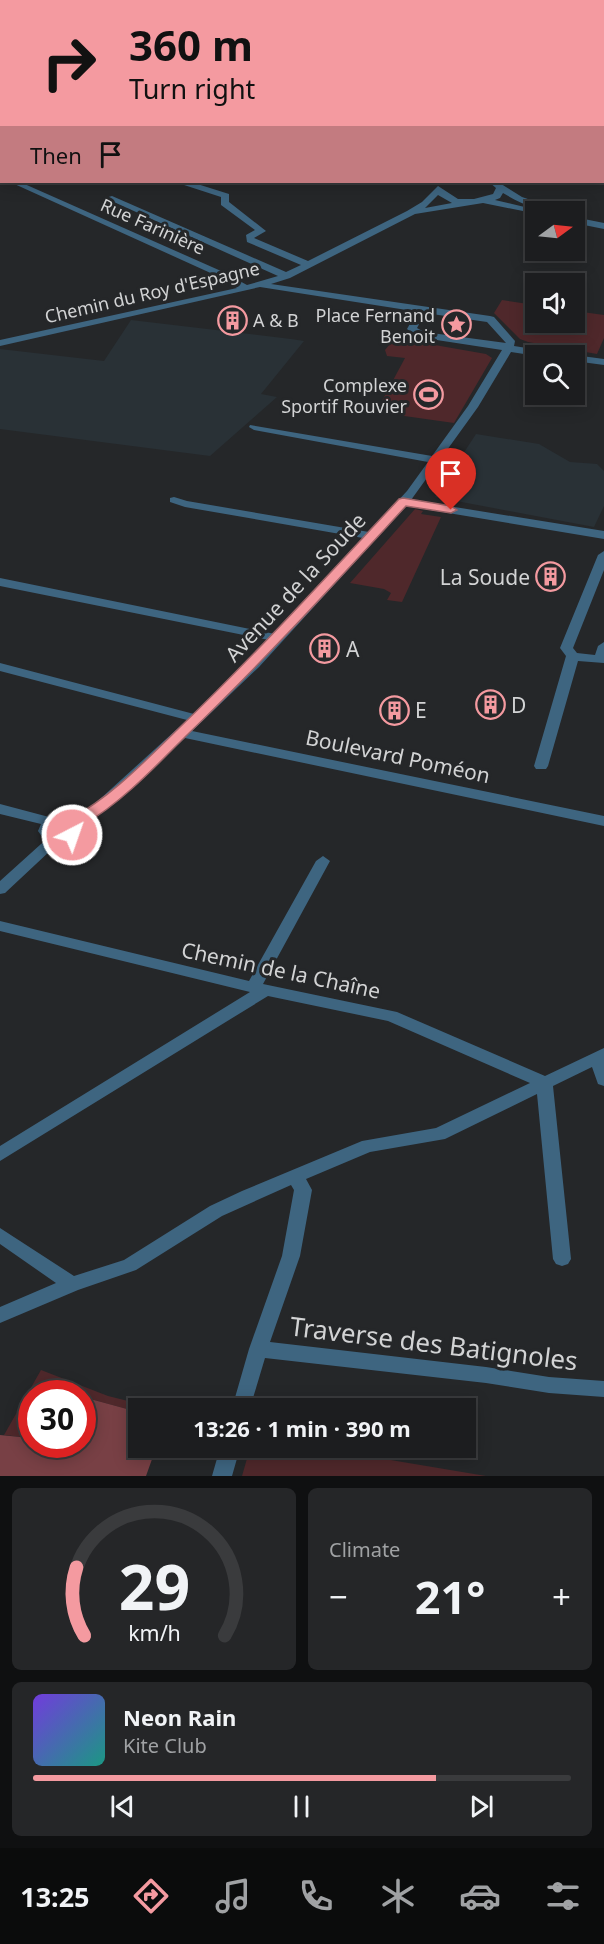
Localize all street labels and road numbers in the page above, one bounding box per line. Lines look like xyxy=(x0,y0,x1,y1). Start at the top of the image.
street label: Rue Farinière xyxy=(97,192,209,260)
street label: Chemin du Roy d'Espagne xyxy=(42,256,262,328)
street label: Avenue de la Soude xyxy=(220,507,370,667)
street label: Boulevard Poméon xyxy=(303,723,493,789)
street label: Chemin de la Chaîne xyxy=(179,935,383,1005)
street label: Traverse des Batignoles xyxy=(288,1307,580,1379)

